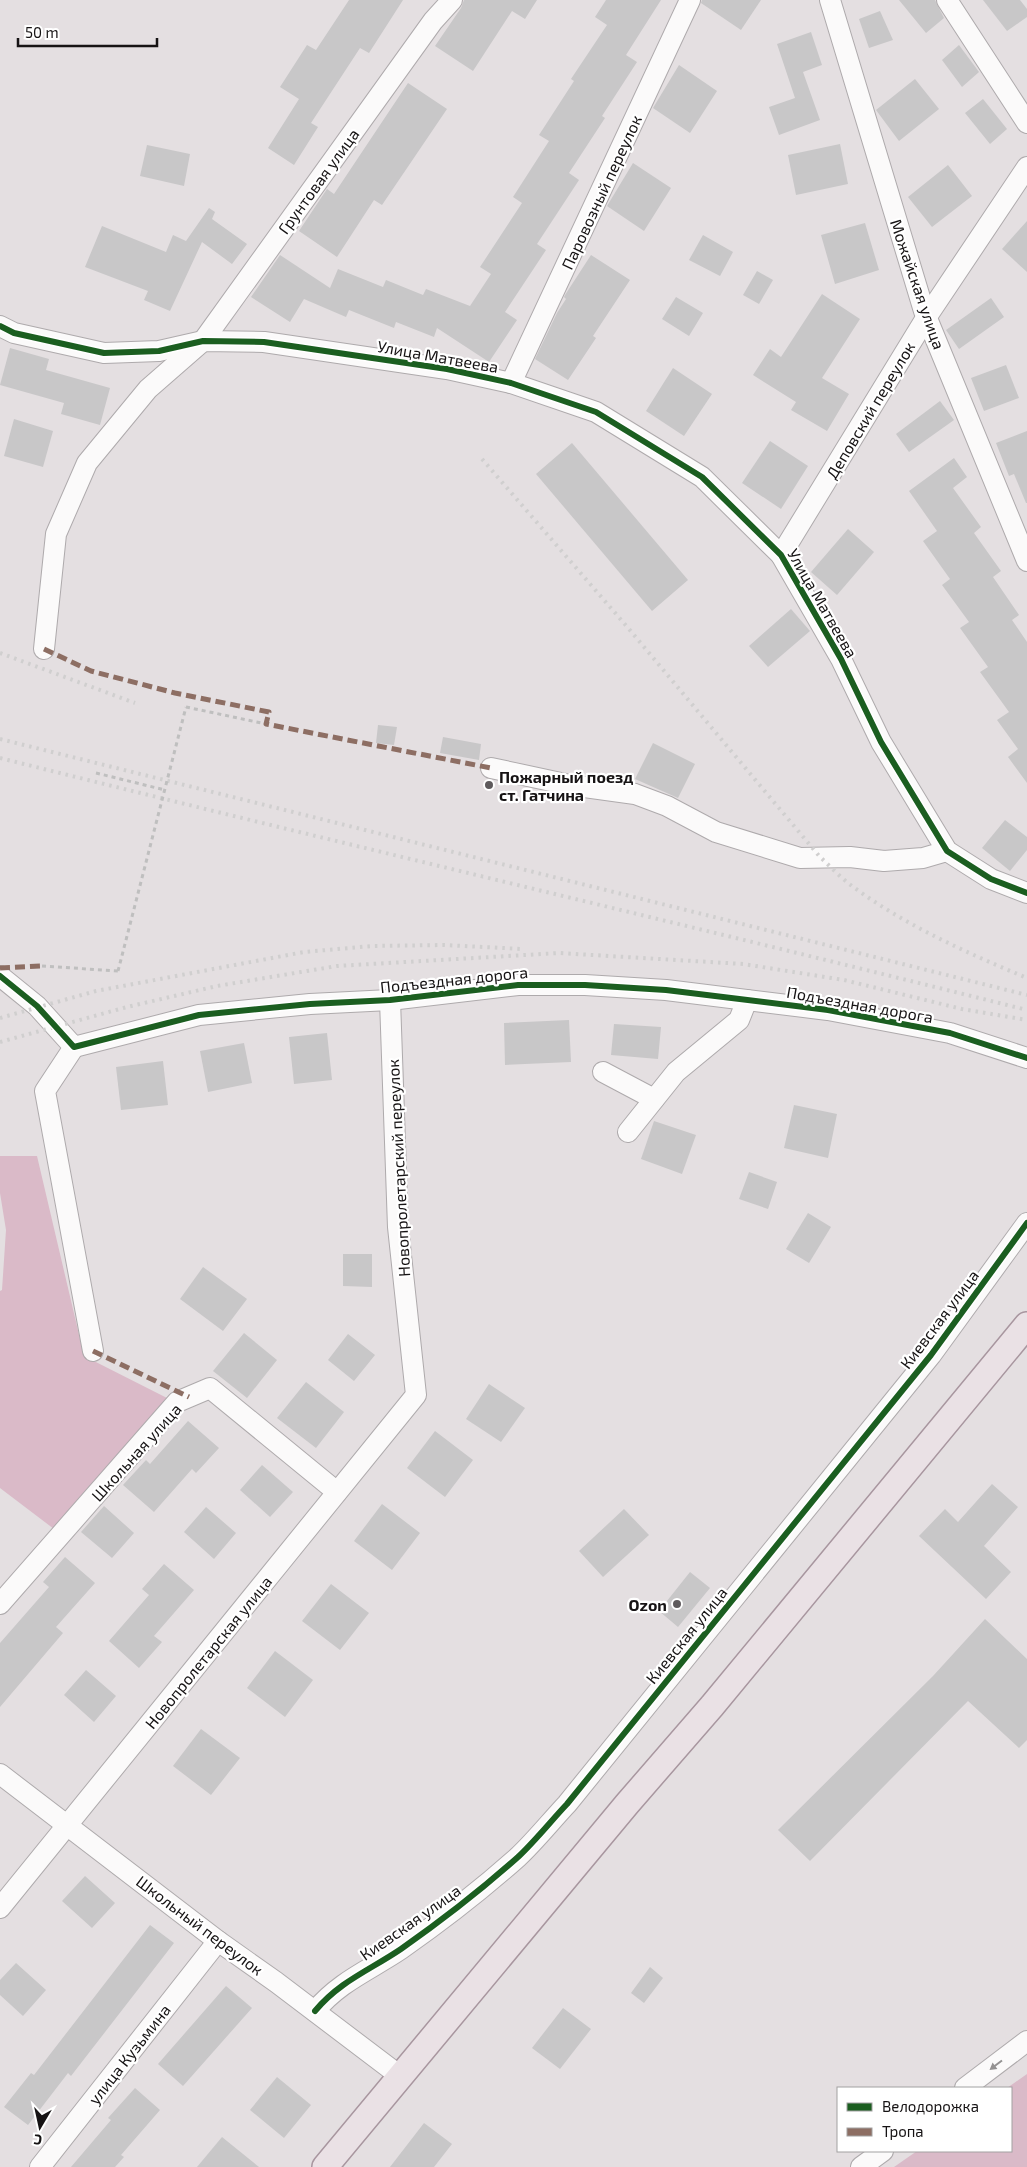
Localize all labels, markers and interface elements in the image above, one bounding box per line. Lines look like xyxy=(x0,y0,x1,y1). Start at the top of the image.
scale bar xyxy=(18,15,156,47)
text: 50 m xyxy=(25,23,59,41)
street label: Паровозный переулок xyxy=(557,111,646,273)
street label: Грунтовая улица xyxy=(274,125,363,238)
street label: Можайская улица xyxy=(886,217,949,352)
street label: Улица Матвеева xyxy=(376,336,500,376)
street label: Деповский переулок xyxy=(822,338,919,482)
street label: Улица Матвеева xyxy=(784,545,862,661)
place label: Пожарный поезд ст. Гатчина xyxy=(499,767,633,804)
marker: Пожарный поезд ст. Гатчина xyxy=(483,779,495,791)
street label: Подъездная дорога xyxy=(379,962,529,996)
street label: Подъездная дорога xyxy=(785,982,935,1026)
street label: Новопролетарский переулок xyxy=(383,1058,414,1277)
street label: Киевская улица xyxy=(896,1266,983,1373)
street label: Школьная улица xyxy=(87,1399,186,1505)
street label: Новопролетарская улица xyxy=(141,1572,276,1733)
street label: Киевская улица xyxy=(641,1583,732,1688)
place label: Ozon xyxy=(629,1595,667,1614)
marker: Ozon xyxy=(671,1598,683,1610)
street label: Школьный переулок xyxy=(132,1871,267,1980)
street label: Киевская улица xyxy=(356,1880,465,1965)
street label: улица Кузьмина xyxy=(84,2000,175,2108)
one-way arrow xyxy=(990,2059,1003,2070)
legend xyxy=(837,2087,1012,2152)
text: Велодорожка xyxy=(882,2097,979,2115)
north arrow xyxy=(15,2102,65,2152)
text: Тропа xyxy=(882,2122,924,2140)
text: С xyxy=(32,2131,43,2149)

